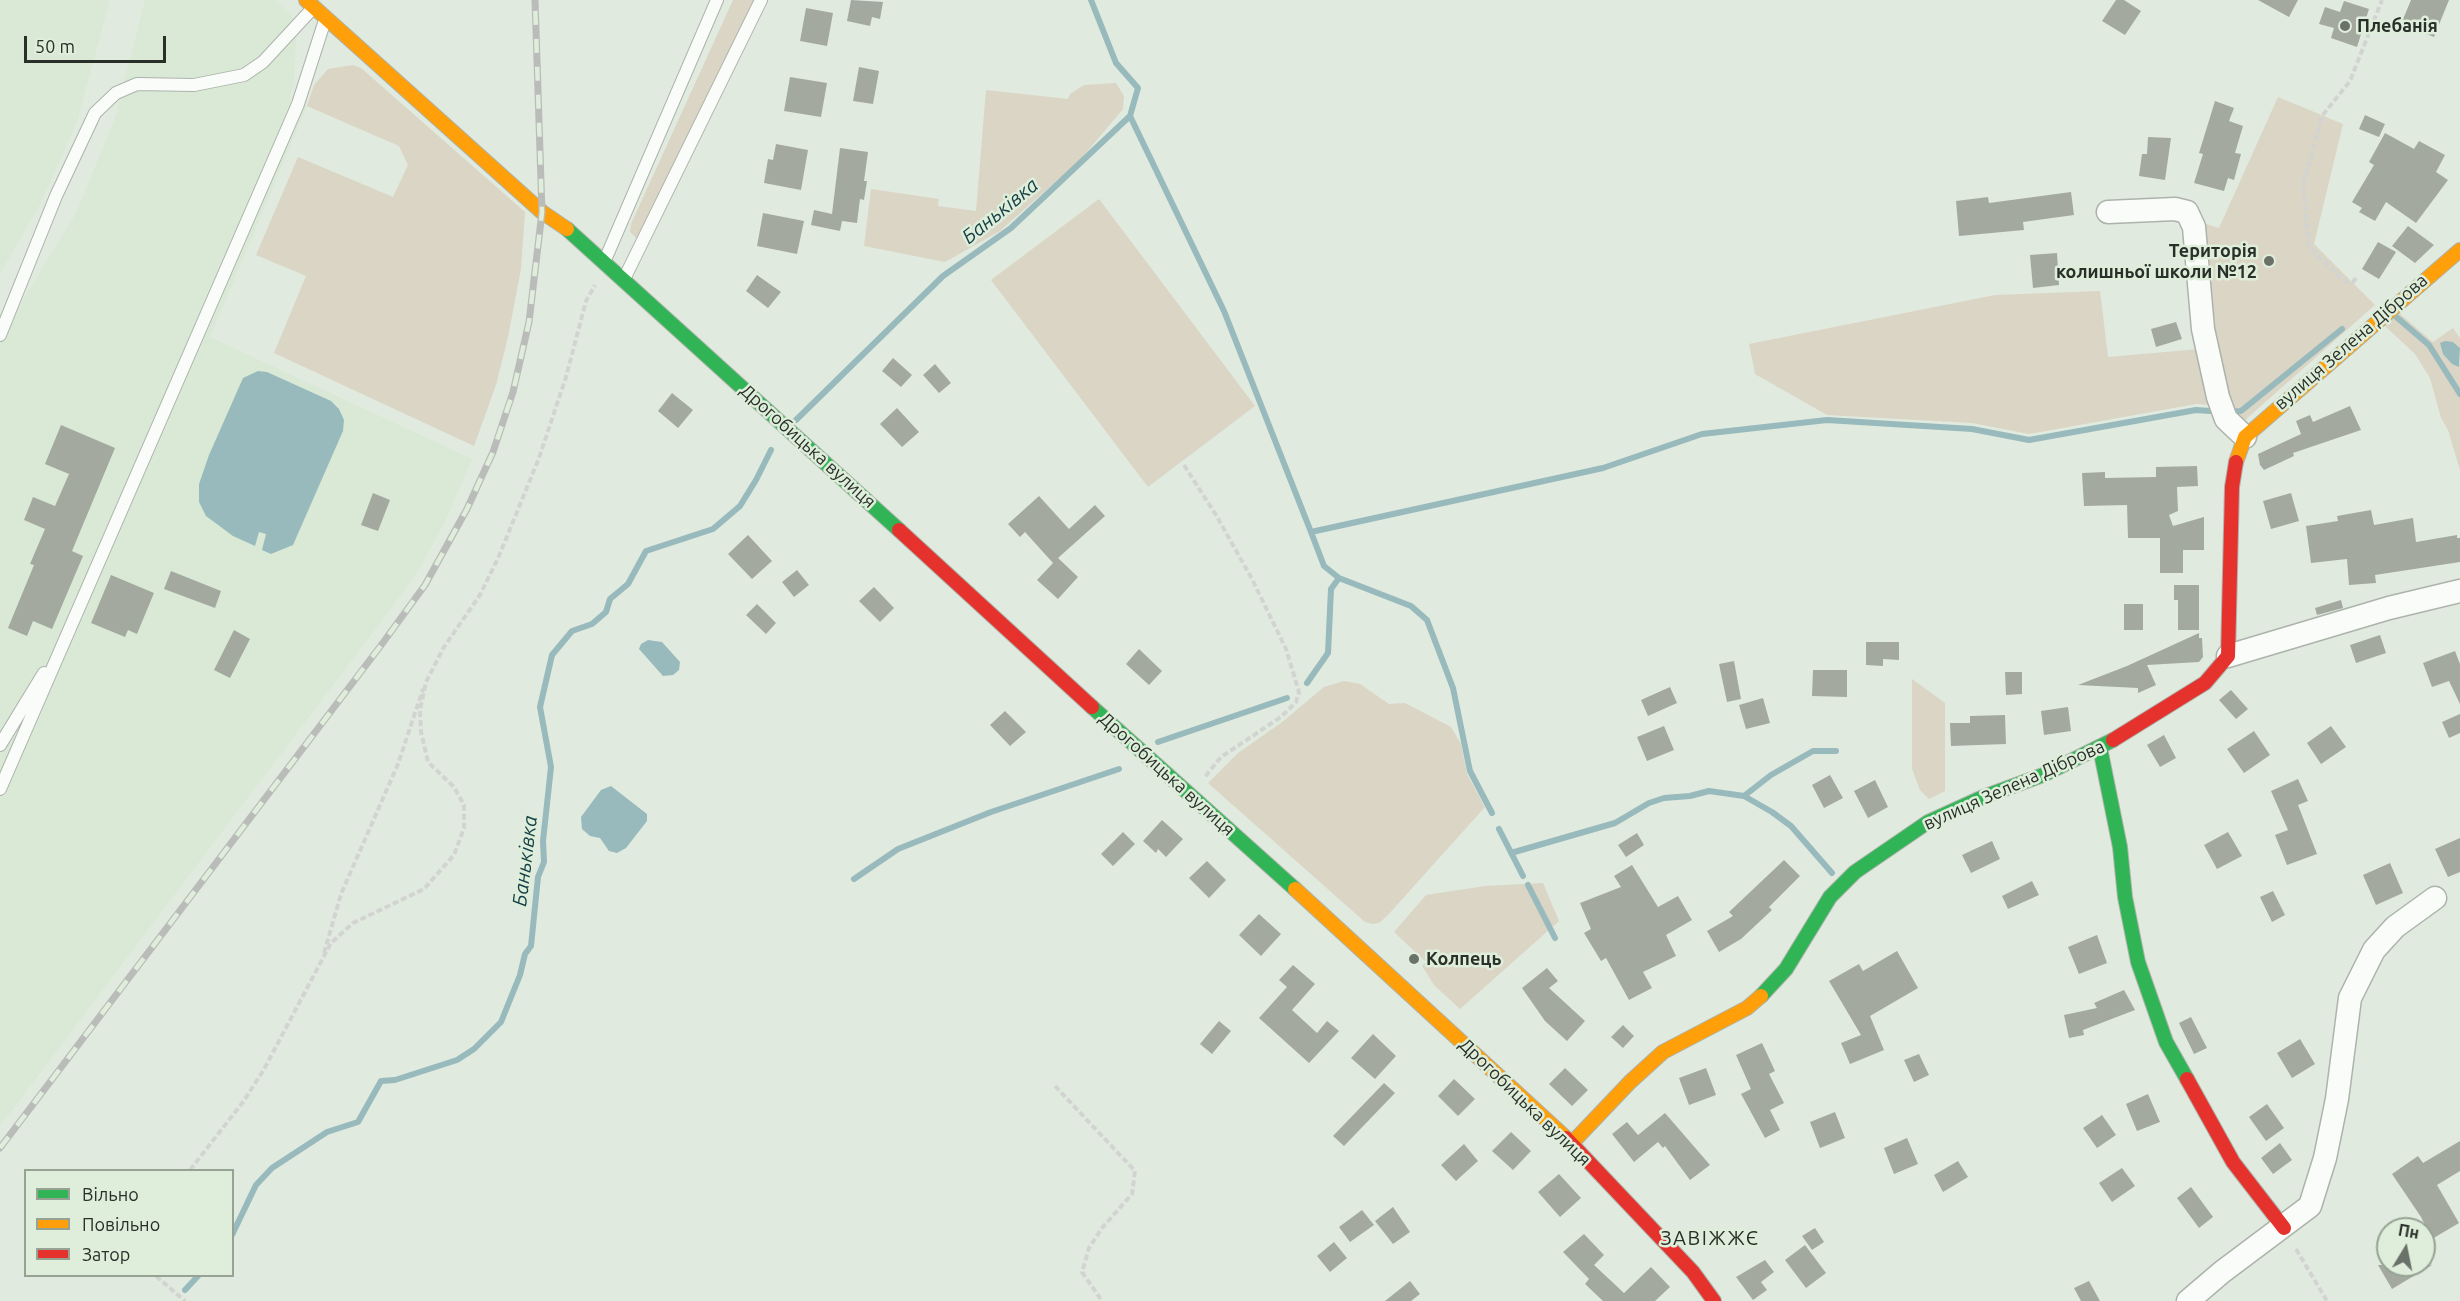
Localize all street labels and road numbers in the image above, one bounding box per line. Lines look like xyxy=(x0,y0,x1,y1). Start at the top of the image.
street label: вулиця Зелена Діброва xyxy=(2270,270,2432,414)
street label: Дрогобицька вулиця xyxy=(736,380,880,512)
street label: Дрогобицька вулиця xyxy=(1095,708,1239,840)
street label: вулиця Зелена Діброва xyxy=(1920,735,2108,835)
street label: Дрогобицька вулиця xyxy=(1455,1034,1595,1170)

